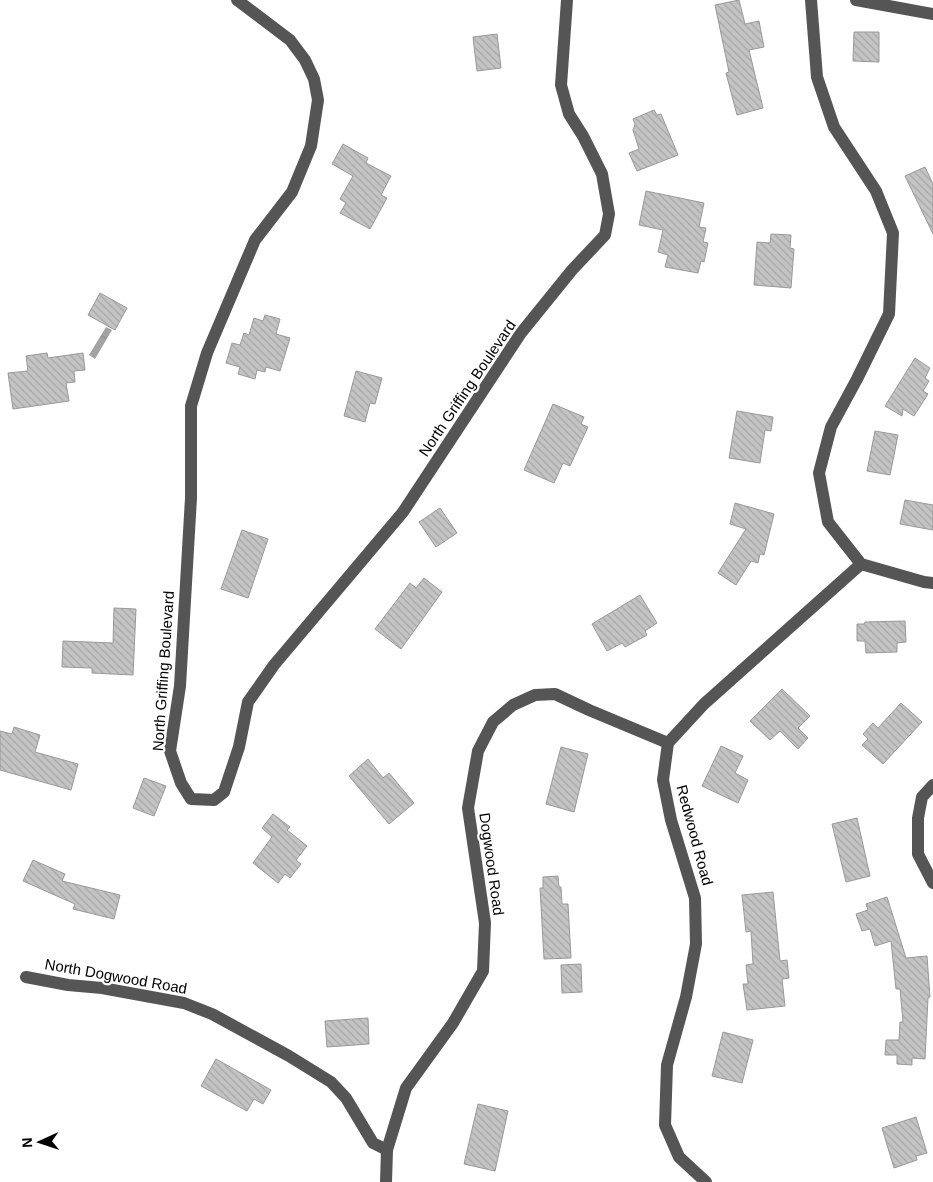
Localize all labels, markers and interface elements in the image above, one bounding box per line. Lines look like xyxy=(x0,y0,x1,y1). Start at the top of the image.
street label: North Griffing Boulevard xyxy=(415,317,519,459)
street label: North Griffing Boulevard xyxy=(149,590,177,752)
street label: Redwood Road xyxy=(673,783,717,887)
street label: Dogwood Road xyxy=(476,812,508,916)
street label: North Dogwood Road xyxy=(43,955,189,997)
north arrow xyxy=(15,1117,65,1167)
text: N xyxy=(19,1137,35,1148)

